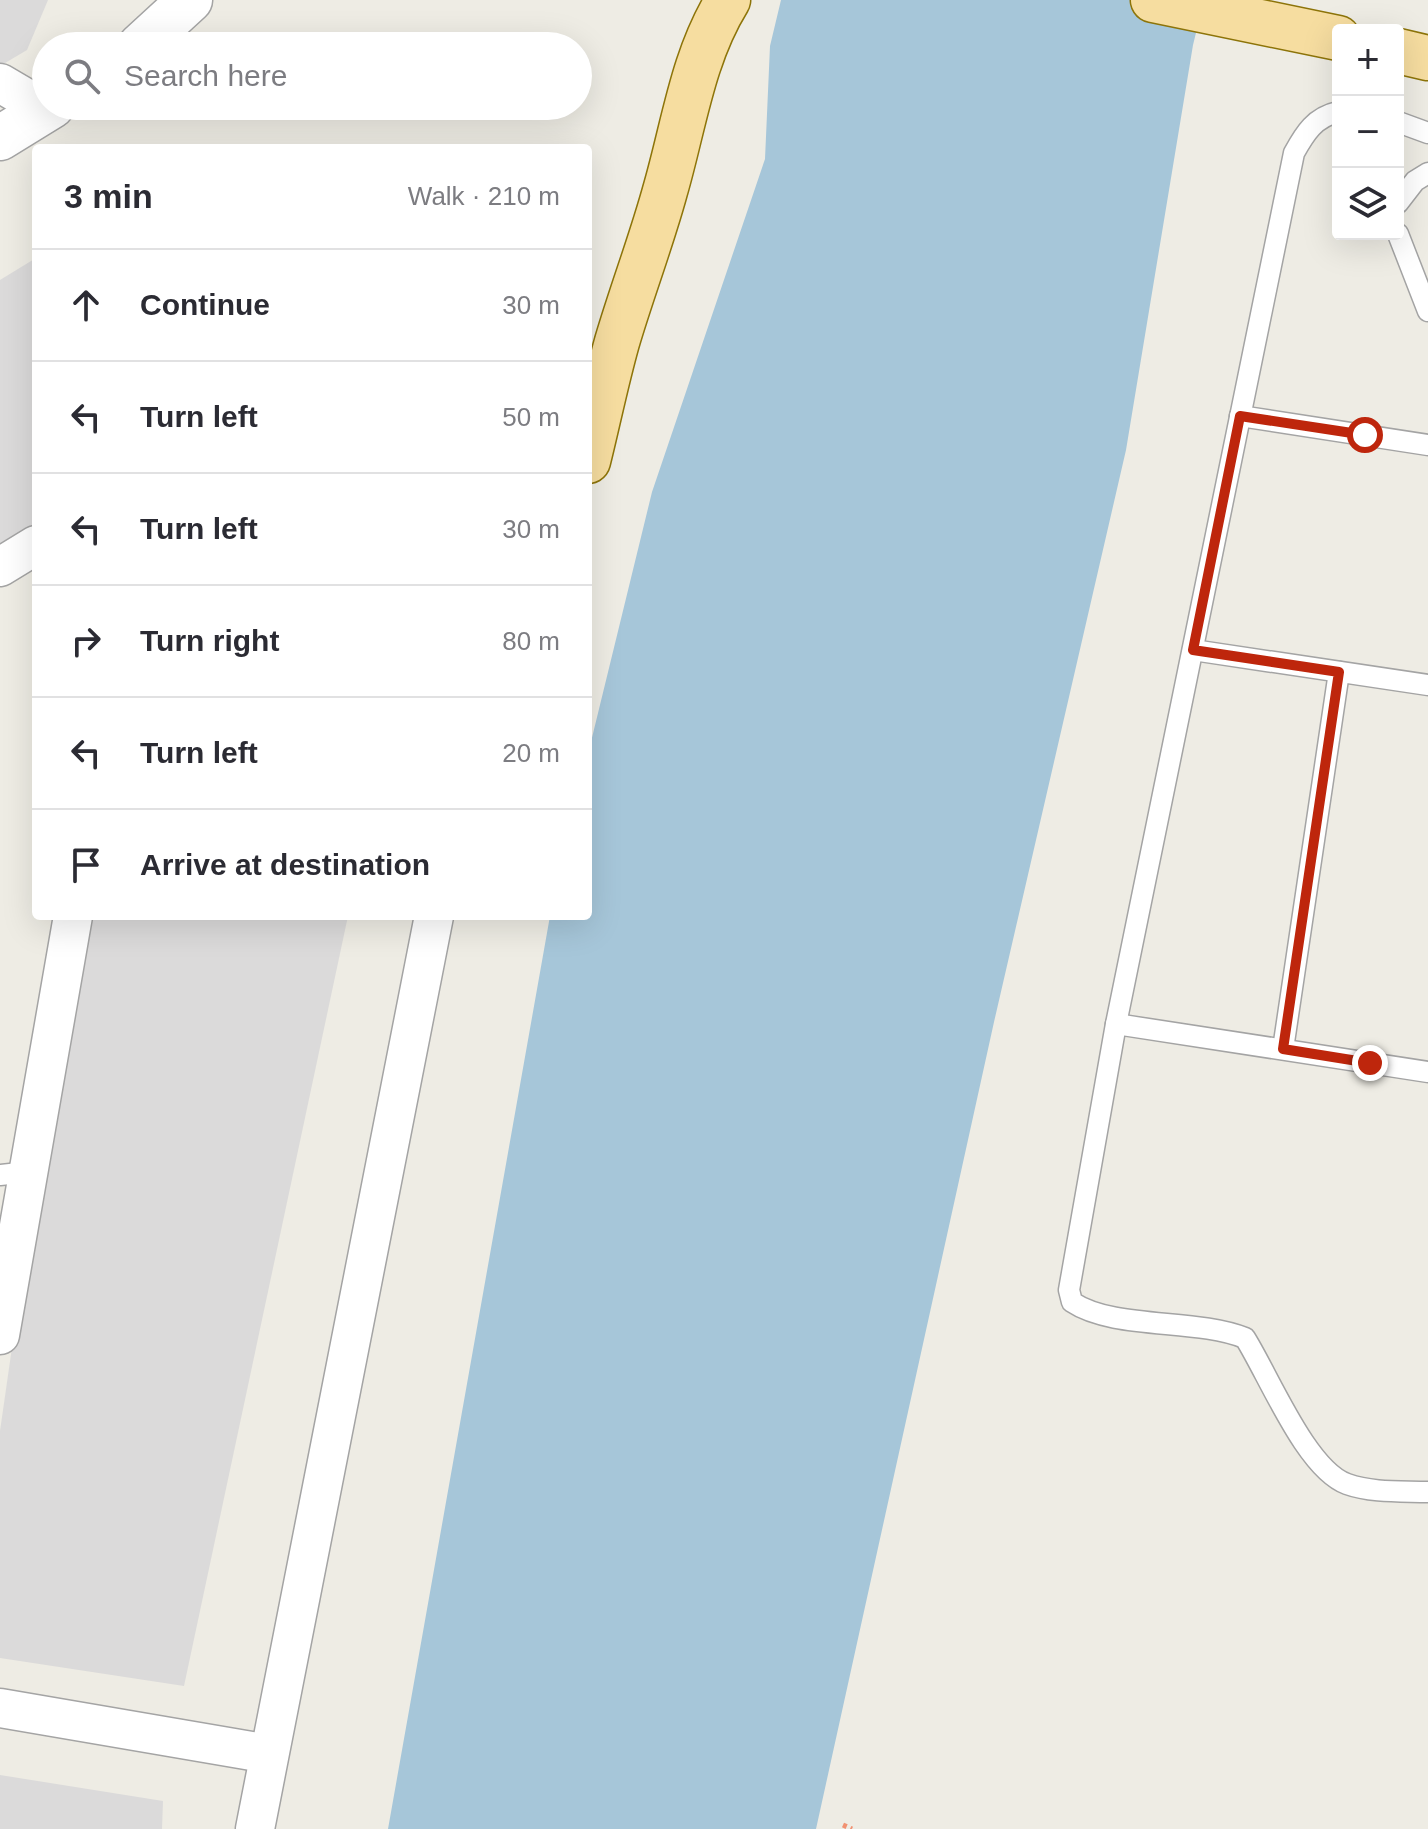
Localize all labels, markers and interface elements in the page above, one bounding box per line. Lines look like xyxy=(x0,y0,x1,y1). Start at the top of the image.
map controls xyxy=(1332,24,1404,240)
button: + xyxy=(1332,24,1404,96)
search box xyxy=(32,32,592,120)
icon: search xyxy=(60,54,104,98)
text: Search here xyxy=(124,59,287,92)
button: − xyxy=(1332,96,1404,168)
button: layers xyxy=(1332,168,1404,240)
text: 3 min xyxy=(64,177,153,215)
text: Walk · 210 m xyxy=(408,181,560,211)
icon: ahead xyxy=(64,283,108,327)
text: Continue xyxy=(140,288,270,321)
text: 30 m xyxy=(502,290,560,320)
icon: left xyxy=(64,395,108,439)
text: Turn left xyxy=(140,400,258,433)
text: 50 m xyxy=(502,402,560,432)
route start xyxy=(1347,417,1383,453)
icon: left xyxy=(64,507,108,551)
text: Turn left xyxy=(140,512,258,545)
text: 30 m xyxy=(502,514,560,544)
icon: right xyxy=(64,619,108,663)
text: Turn right xyxy=(140,624,279,657)
text: 80 m xyxy=(502,626,560,656)
icon: left xyxy=(64,731,108,775)
text: Turn left xyxy=(140,736,258,769)
text: 20 m xyxy=(502,738,560,768)
icon: arrive xyxy=(64,843,108,887)
text: Arrive at destination xyxy=(140,848,430,881)
route end xyxy=(1352,1045,1388,1081)

